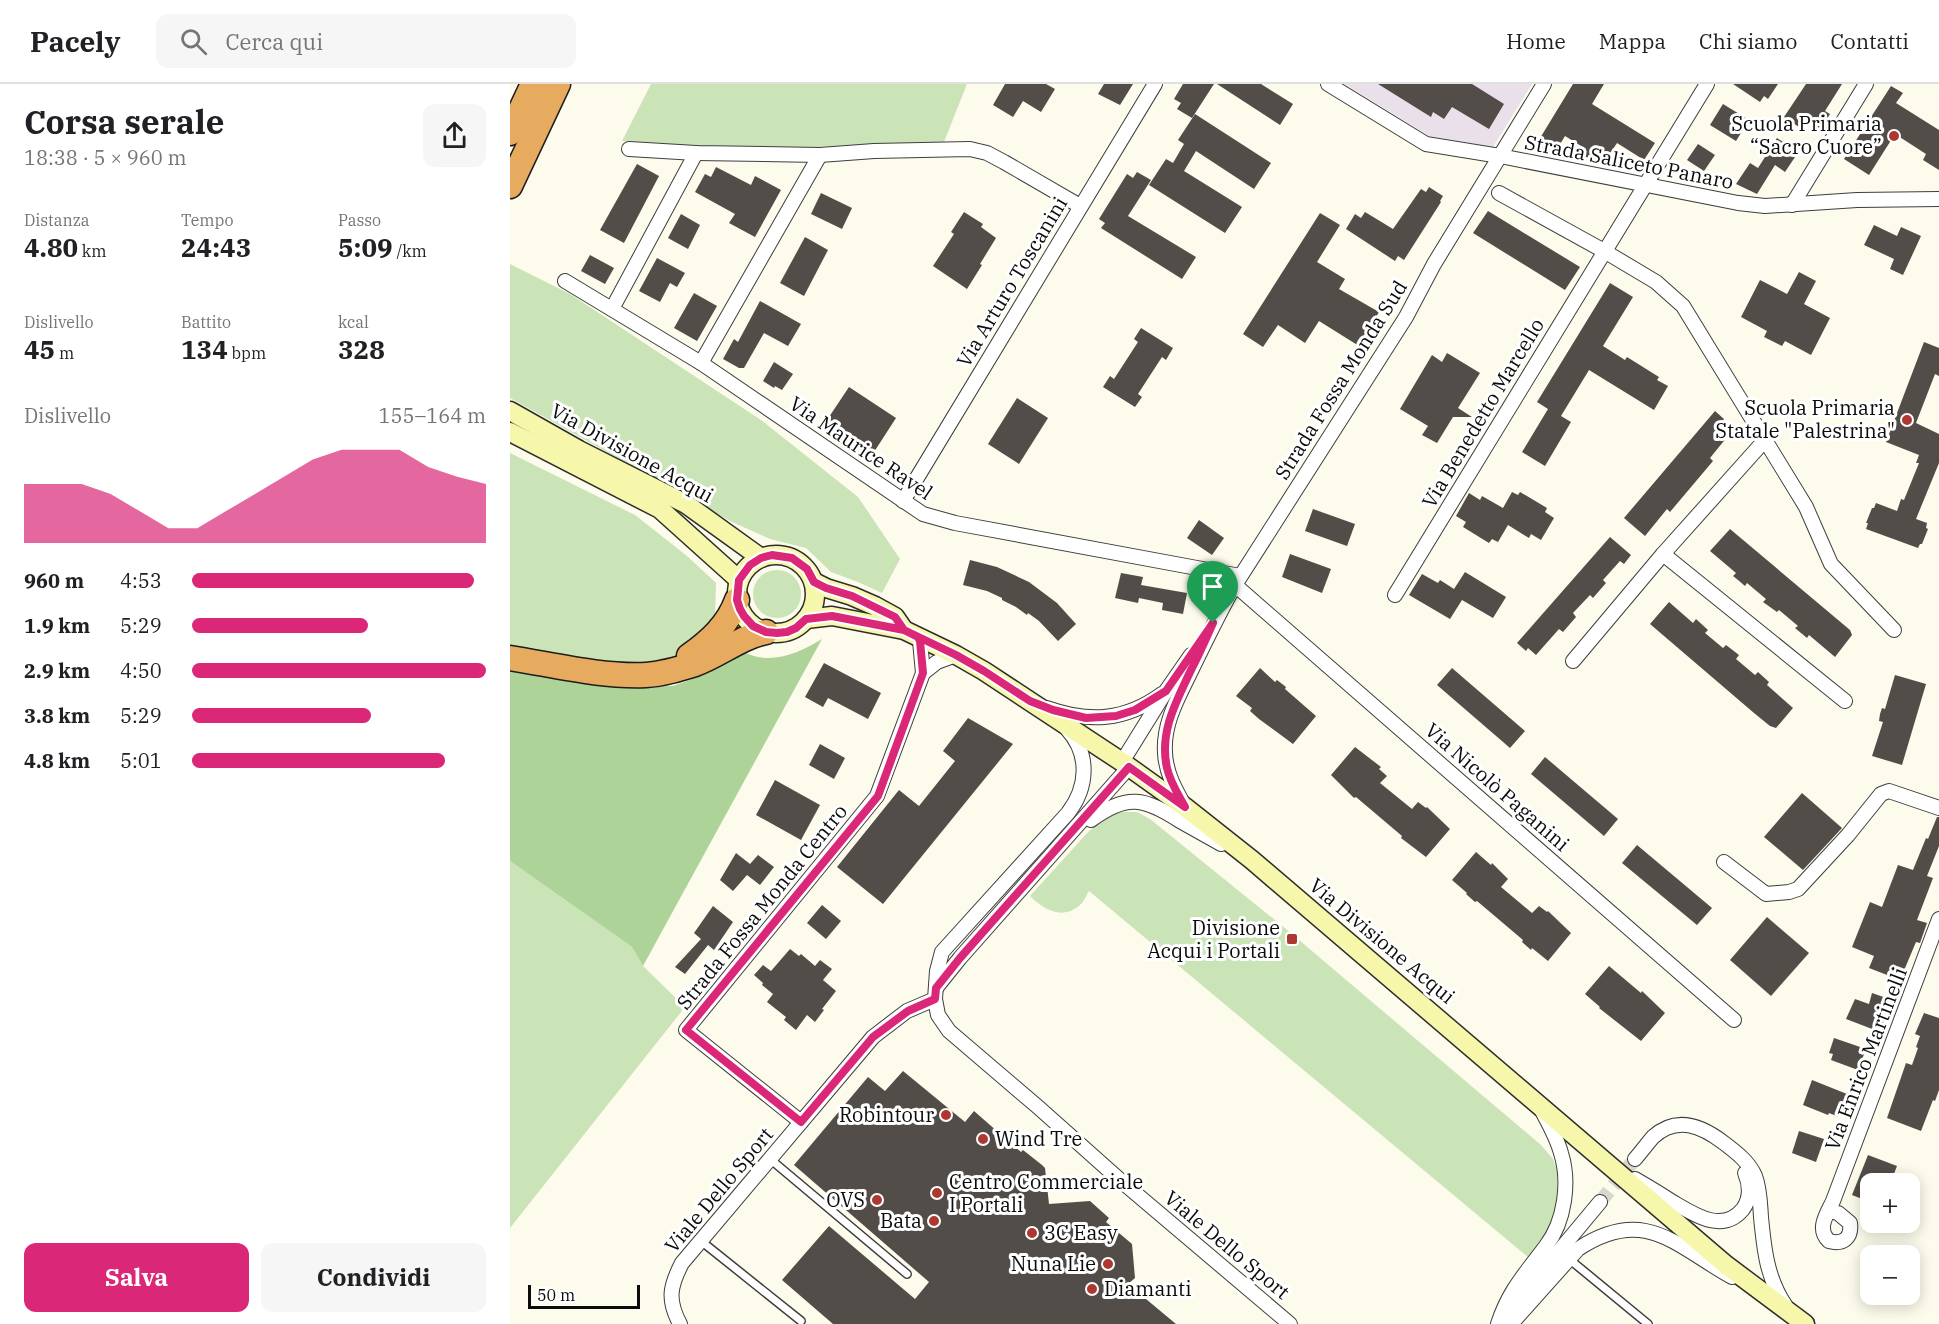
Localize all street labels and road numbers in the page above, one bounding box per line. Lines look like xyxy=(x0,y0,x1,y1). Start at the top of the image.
street label: Strada Saliceto Panaro xyxy=(1522,128,1736,195)
street label: Via Arturo Toscanini xyxy=(950,192,1073,372)
street label: Strada Fossa Monda Sud xyxy=(1268,275,1413,484)
street label: Via Benedetto Marcello xyxy=(1415,313,1550,513)
street label: Via Maurice Ravel xyxy=(784,390,938,506)
street label: Via Divisione Acqui xyxy=(546,397,718,509)
street label: Via Nicolò Paganini xyxy=(1419,716,1575,857)
street label: Strada Fossa Monda Centro xyxy=(670,798,853,1015)
street label: Via Divisione Acqui xyxy=(1304,872,1461,1009)
street label: Via Enrico Martinelli xyxy=(1818,963,1913,1154)
street label: Viale Dello Sport xyxy=(658,1121,779,1258)
street label: Viale Dello Sport xyxy=(1159,1184,1296,1305)

